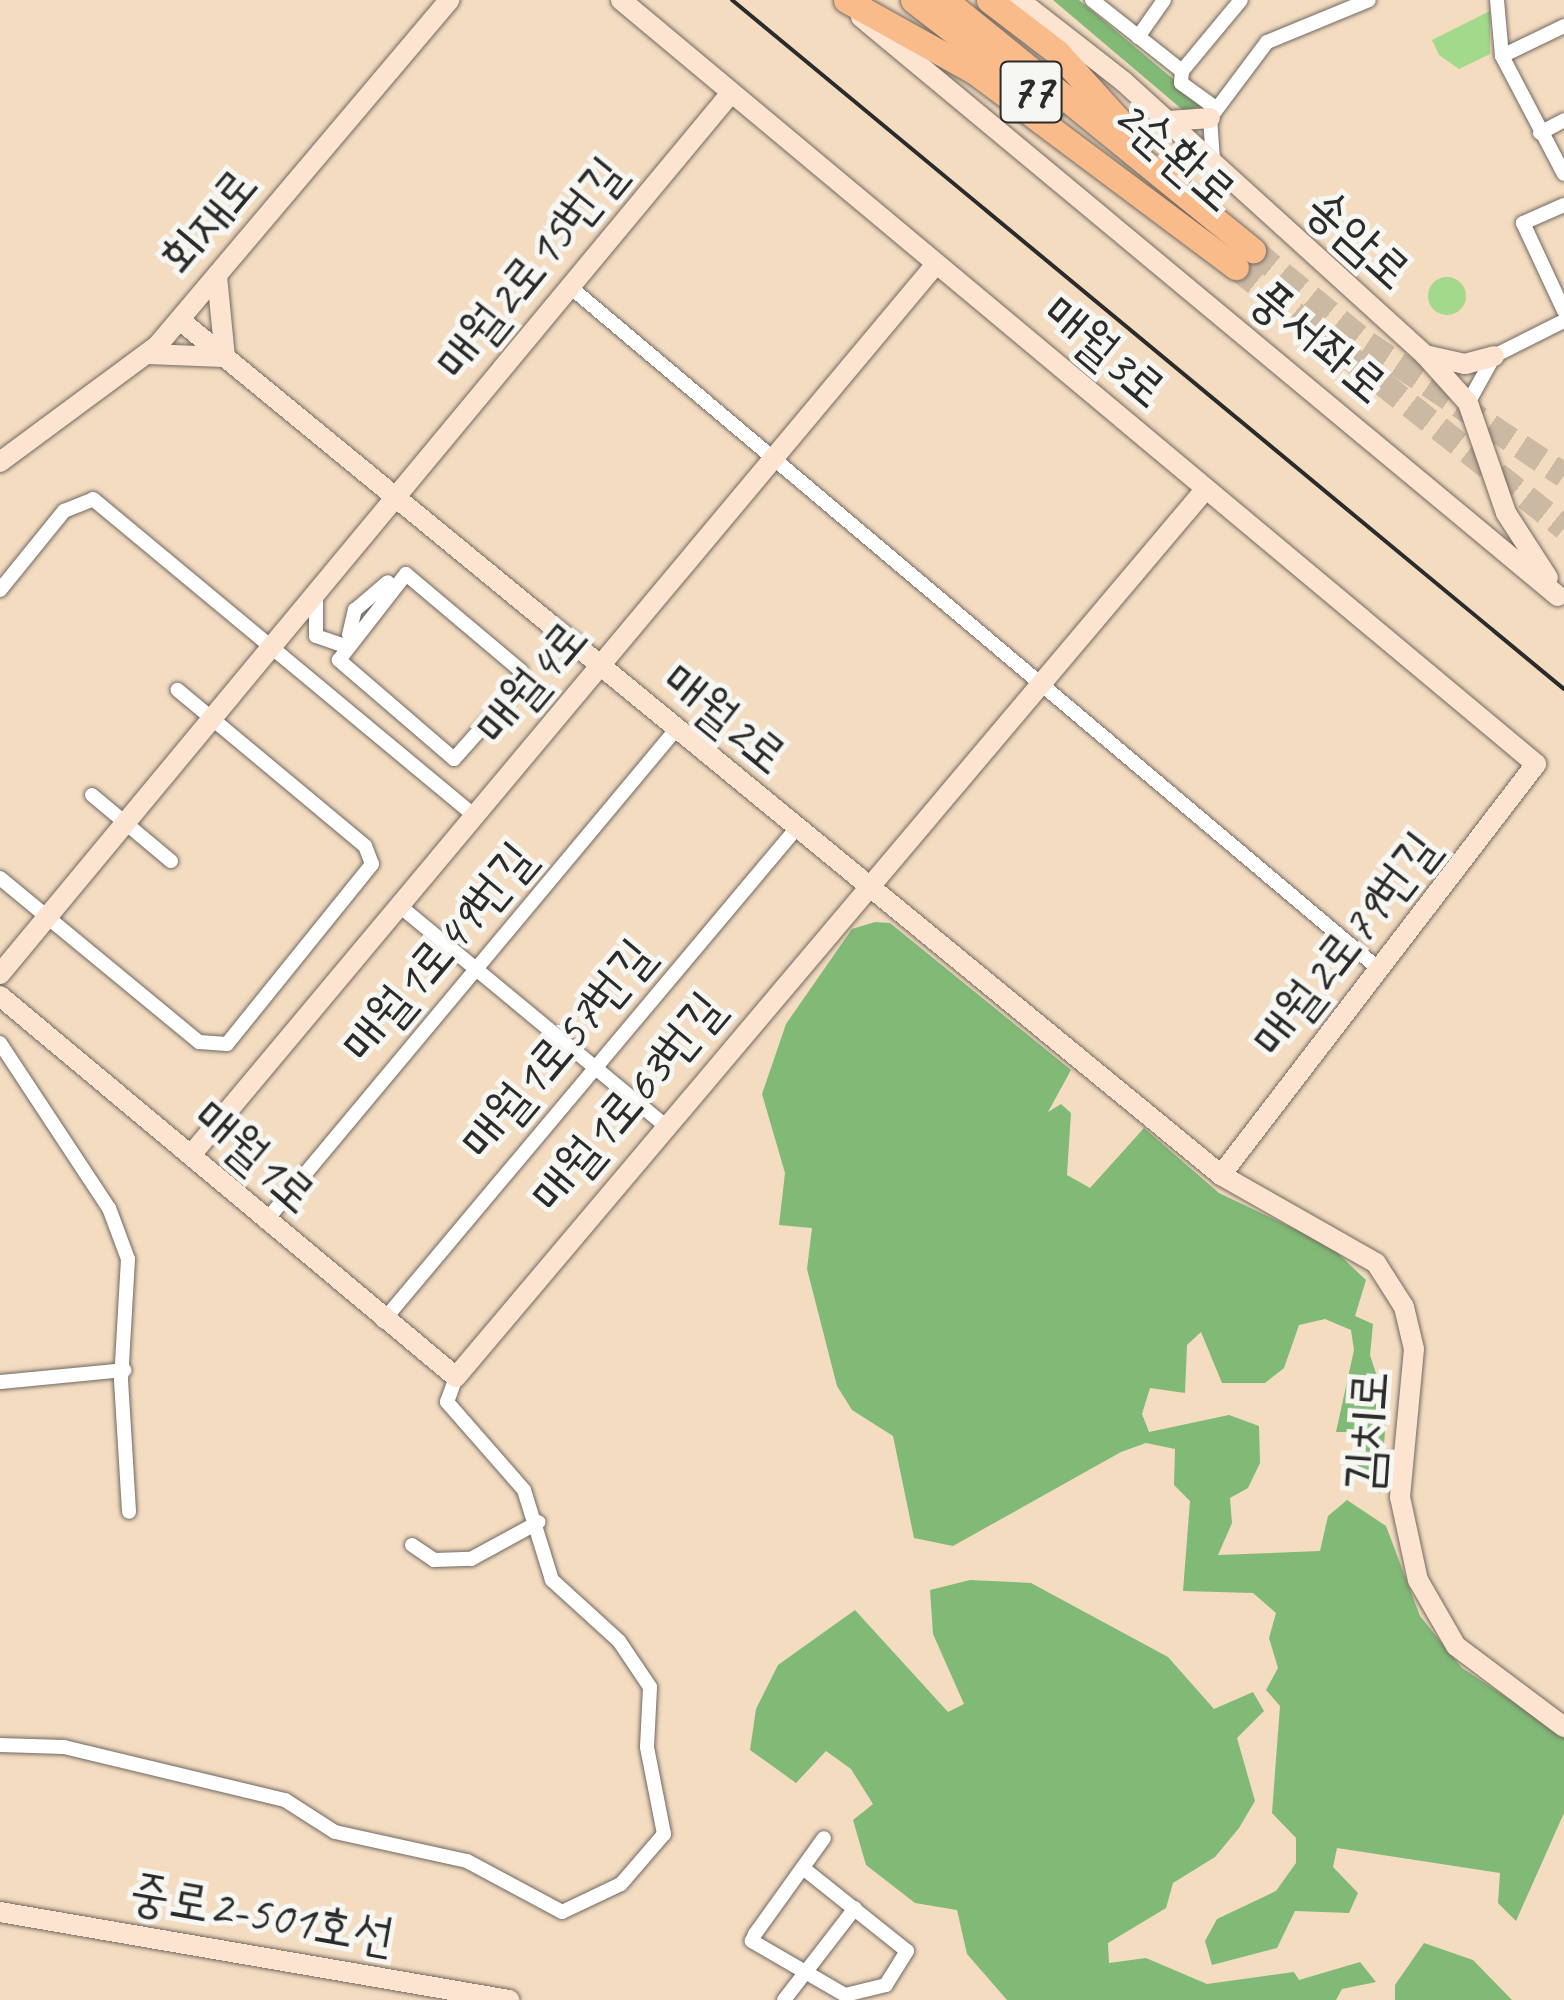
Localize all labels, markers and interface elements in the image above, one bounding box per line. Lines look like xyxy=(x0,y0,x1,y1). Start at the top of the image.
road number: 77 xyxy=(998,49,1064,135)
street label: 2순환로 xyxy=(1102,84,1250,224)
street label: 매월2로15번길 xyxy=(422,145,638,391)
street label: 회재로 xyxy=(146,155,270,287)
street label: 송암로 xyxy=(1294,176,1424,302)
street label: 풍서좌로 xyxy=(1238,266,1400,416)
street label: 매월3로 xyxy=(1031,282,1179,420)
street label: 매월4로 xyxy=(462,608,600,756)
street label: 매월2로 xyxy=(650,650,800,786)
street label: 매월2로79번길 xyxy=(1239,820,1451,1068)
street label: 매월1로49번길 xyxy=(329,830,547,1074)
street label: 매월1로57번길 xyxy=(448,927,666,1171)
street label: 매월1로63번길 xyxy=(518,980,736,1224)
street label: 매월1로 xyxy=(181,1086,329,1226)
street label: 김치로 xyxy=(1332,1369,1400,1493)
street label: 중로2-501호선 xyxy=(125,1861,399,1967)

